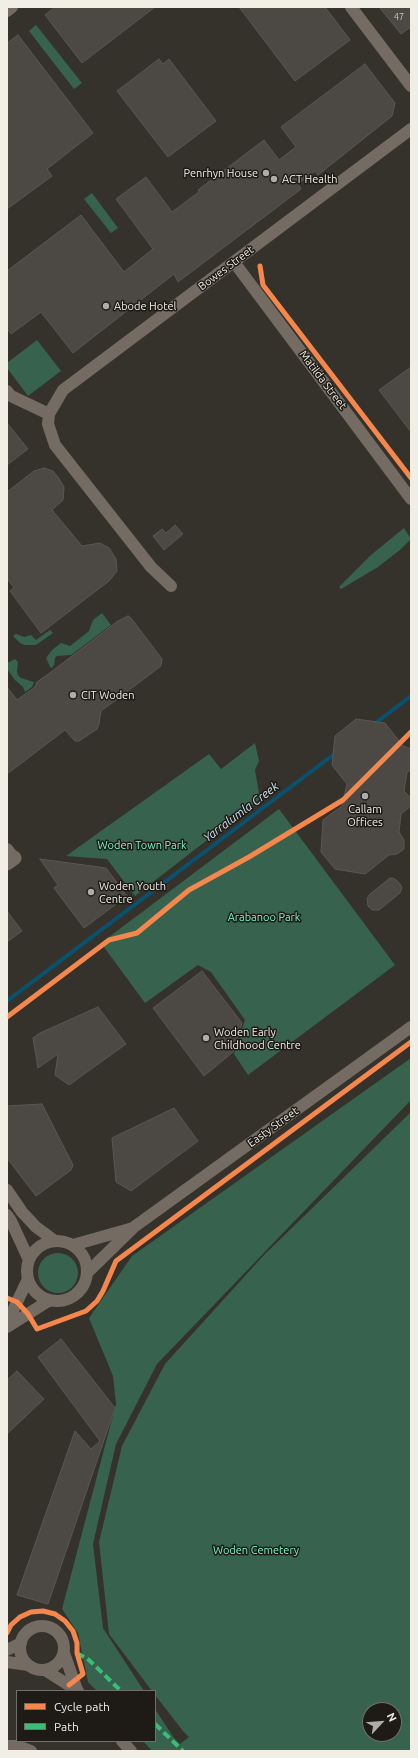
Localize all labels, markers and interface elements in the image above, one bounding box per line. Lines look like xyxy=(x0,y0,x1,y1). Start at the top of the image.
house number: 47 xyxy=(394,12,404,22)
place label: Penrhyn House xyxy=(184,166,258,180)
marker: Penrhyn House xyxy=(261,168,271,178)
place label: ACT Health xyxy=(282,172,337,186)
marker: ACT Health xyxy=(269,174,279,184)
street label: Bowes Street xyxy=(196,243,256,293)
place label: Abode Hotel xyxy=(114,299,176,313)
marker: Abode Hotel xyxy=(101,301,111,311)
street label: Matilda Street xyxy=(297,348,349,412)
place label: CIT Woden xyxy=(81,688,134,702)
marker: CIT Woden xyxy=(68,690,78,700)
water label: Yarralumla Creek xyxy=(200,779,282,845)
marker: Callam Offices xyxy=(360,791,370,801)
place label: Callam Offices xyxy=(347,802,383,828)
park label: Woden Town Park xyxy=(98,838,186,852)
place label: Woden Youth Centre xyxy=(99,879,166,905)
marker: Woden Youth Centre xyxy=(86,887,96,897)
park label: Arabanoo Park xyxy=(228,910,300,924)
place label: Woden Early Childhood Centre xyxy=(214,1025,301,1051)
marker: Woden Early Childhood Centre xyxy=(201,1033,211,1043)
street label: Easty Street xyxy=(245,1104,301,1150)
park label: Woden Cemetery xyxy=(213,1543,299,1557)
legend xyxy=(16,1690,156,1742)
text: Cycle path xyxy=(54,1700,110,1713)
north arrow xyxy=(362,1702,402,1742)
text: N xyxy=(385,1711,399,1724)
text: Path xyxy=(54,1720,79,1733)

